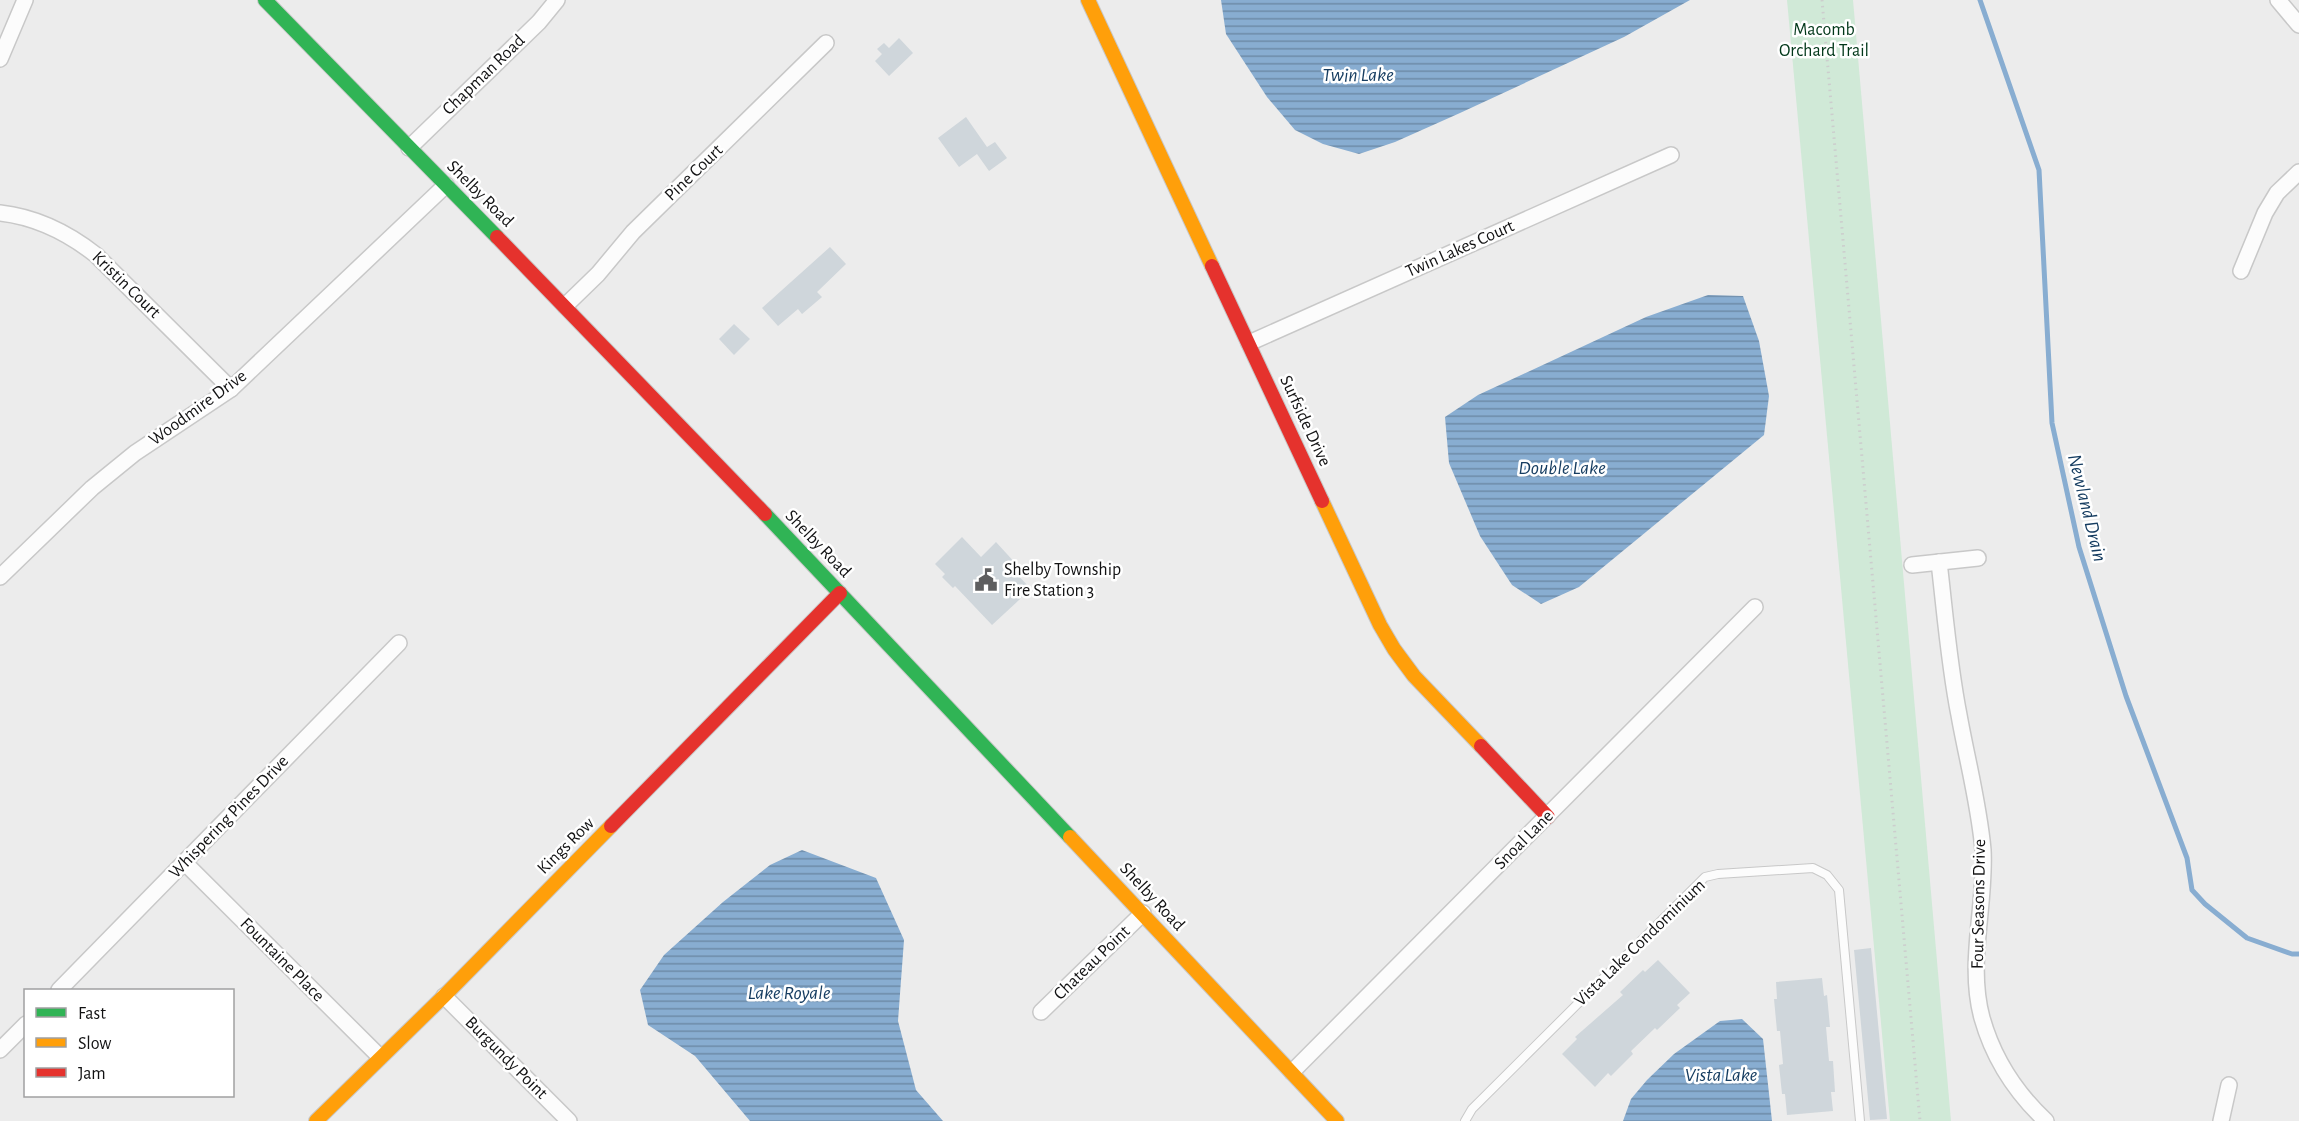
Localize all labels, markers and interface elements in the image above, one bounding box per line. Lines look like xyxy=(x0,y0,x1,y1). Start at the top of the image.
park label: Macomb Orchard Trail xyxy=(1779,21,1869,60)
street label: Chapman Road xyxy=(439,31,529,119)
water label: Twin Lake xyxy=(1322,65,1394,85)
street label: Pine Court xyxy=(662,141,727,205)
street label: Shelby Road xyxy=(443,157,517,231)
street label: Twin Lakes Court xyxy=(1403,217,1517,281)
street label: Kristin Court xyxy=(88,248,164,322)
street label: Woodmire Drive xyxy=(146,367,250,449)
street label: Surfside Drive xyxy=(1276,373,1334,469)
water label: Newland Drain xyxy=(2064,452,2110,564)
water label: Double Lake xyxy=(1518,458,1606,478)
street label: Shelby Road xyxy=(782,507,854,581)
place label: Shelby Township Fire Station 3 xyxy=(1004,561,1121,600)
public building icon: Shelby Township Fire Station 3 xyxy=(973,567,999,593)
street label: Whispering Pines Drive xyxy=(166,752,292,882)
street label: Snoal Lane xyxy=(1491,807,1557,873)
street label: Kings Row xyxy=(534,814,598,878)
street label: Four Seasons Drive xyxy=(1969,839,1989,969)
street label: Shelby Road xyxy=(1116,859,1188,935)
street label: Vista Lake Condominium xyxy=(1571,876,1709,1010)
street label: Fountaine Place xyxy=(237,915,327,1005)
street label: Chateau Point xyxy=(1050,922,1134,1004)
water label: Lake Royale xyxy=(747,983,831,1003)
legend xyxy=(24,989,234,1097)
text: Fast xyxy=(78,1005,106,1023)
street label: Burgundy Point xyxy=(461,1013,551,1103)
text: Slow xyxy=(78,1035,111,1053)
text: Jam xyxy=(78,1065,106,1083)
water label: Vista Lake xyxy=(1685,1065,1758,1085)

